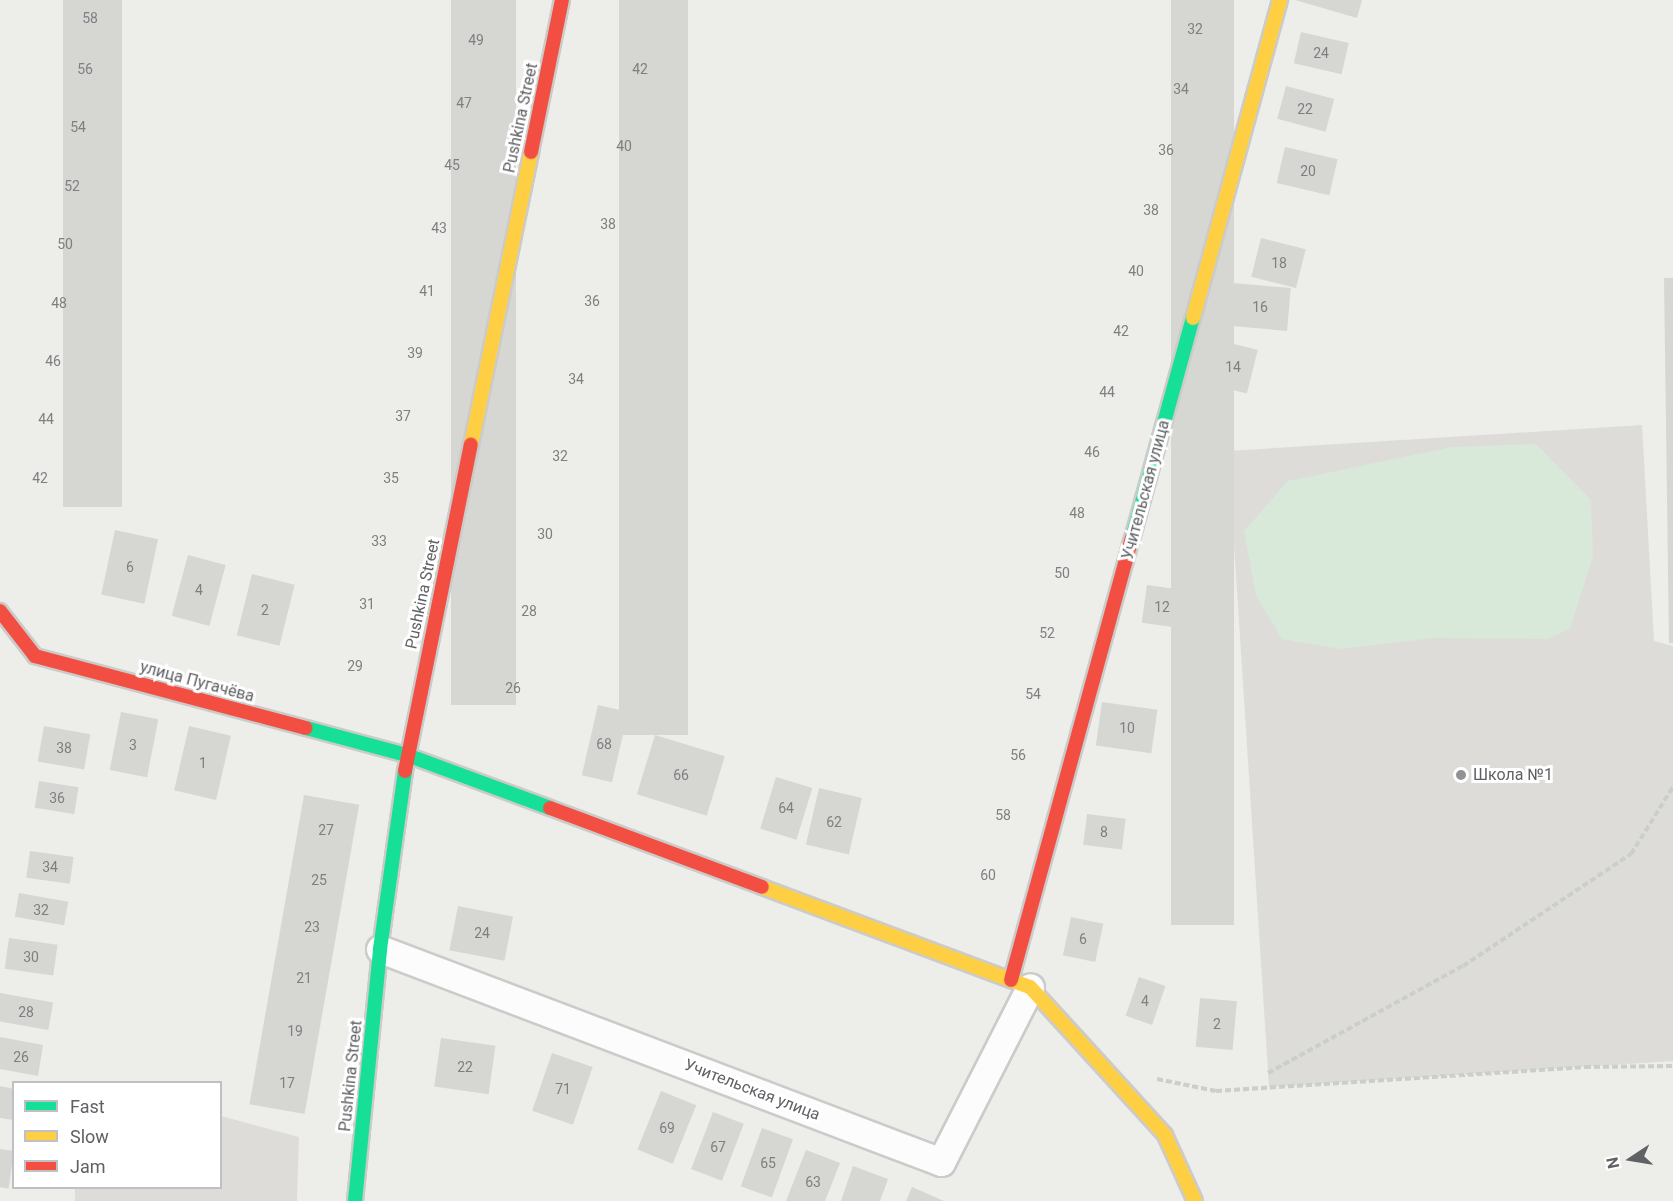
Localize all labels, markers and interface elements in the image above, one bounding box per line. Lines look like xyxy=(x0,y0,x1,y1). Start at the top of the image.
house number: 58 xyxy=(82,10,98,26)
house number: 32 xyxy=(1187,21,1203,37)
house number: 49 xyxy=(468,32,484,48)
house number: 24 xyxy=(1313,45,1329,61)
house number: 56 xyxy=(77,61,93,77)
street label: Pushkina Street xyxy=(500,61,542,175)
house number: 42 xyxy=(632,61,648,77)
house number: 34 xyxy=(1173,81,1189,97)
house number: 47 xyxy=(456,95,472,111)
house number: 22 xyxy=(1297,101,1313,117)
house number: 54 xyxy=(70,119,86,135)
house number: 40 xyxy=(616,138,632,154)
house number: 36 xyxy=(1158,142,1174,158)
house number: 45 xyxy=(444,157,460,173)
house number: 20 xyxy=(1300,163,1316,179)
house number: 52 xyxy=(64,178,80,194)
house number: 38 xyxy=(1143,202,1159,218)
house number: 38 xyxy=(600,216,616,232)
house number: 43 xyxy=(431,220,447,236)
house number: 50 xyxy=(57,236,73,252)
house number: 18 xyxy=(1271,255,1287,271)
house number: 40 xyxy=(1128,263,1144,279)
house number: 41 xyxy=(419,283,435,299)
house number: 36 xyxy=(584,293,600,309)
house number: 48 xyxy=(51,295,67,311)
house number: 16 xyxy=(1252,299,1268,315)
house number: 42 xyxy=(1113,323,1129,339)
house number: 39 xyxy=(407,345,423,361)
house number: 46 xyxy=(45,353,61,369)
house number: 14 xyxy=(1225,359,1241,375)
house number: 34 xyxy=(568,371,584,387)
house number: 44 xyxy=(1099,384,1115,400)
house number: 37 xyxy=(395,408,411,424)
house number: 44 xyxy=(38,411,54,427)
street label: Учительская улица xyxy=(1118,418,1174,562)
house number: 46 xyxy=(1084,444,1100,460)
house number: 32 xyxy=(552,448,568,464)
house number: 42 xyxy=(32,470,48,486)
house number: 35 xyxy=(383,470,399,486)
house number: 48 xyxy=(1069,505,1085,521)
house number: 30 xyxy=(537,526,553,542)
house number: 33 xyxy=(371,533,387,549)
street label: Pushkina Street xyxy=(402,537,444,651)
house number: 6 xyxy=(126,559,134,575)
house number: 50 xyxy=(1054,565,1070,581)
house number: 4 xyxy=(195,582,203,598)
house number: 31 xyxy=(359,596,375,612)
house number: 12 xyxy=(1154,599,1170,615)
house number: 2 xyxy=(261,602,269,618)
house number: 28 xyxy=(521,603,537,619)
house number: 52 xyxy=(1039,625,1055,641)
street label: улица Пугачёва xyxy=(138,658,256,706)
house number: 29 xyxy=(347,658,363,674)
house number: 26 xyxy=(505,680,521,696)
house number: 54 xyxy=(1025,686,1041,702)
house number: 10 xyxy=(1119,720,1135,736)
house number: 68 xyxy=(596,736,612,752)
house number: 3 xyxy=(129,737,137,753)
house number: 38 xyxy=(56,740,72,756)
house number: 56 xyxy=(1010,747,1026,763)
house number: 1 xyxy=(199,755,207,771)
place label: Школа №1 xyxy=(1473,765,1553,785)
house number: 66 xyxy=(673,767,689,783)
marker: Школа №1 xyxy=(1454,768,1468,782)
house number: 36 xyxy=(49,790,65,806)
house number: 64 xyxy=(778,800,794,816)
house number: 58 xyxy=(995,807,1011,823)
house number: 62 xyxy=(826,814,842,830)
house number: 27 xyxy=(318,822,334,838)
house number: 8 xyxy=(1100,824,1108,840)
house number: 34 xyxy=(42,859,58,875)
house number: 60 xyxy=(980,867,996,883)
house number: 25 xyxy=(311,872,327,888)
house number: 32 xyxy=(33,902,49,918)
house number: 23 xyxy=(304,919,320,935)
house number: 24 xyxy=(474,925,490,941)
house number: 6 xyxy=(1079,931,1087,947)
house number: 30 xyxy=(23,949,39,965)
house number: 21 xyxy=(296,970,312,986)
house number: 4 xyxy=(1141,993,1149,1009)
house number: 28 xyxy=(18,1004,34,1020)
house number: 2 xyxy=(1213,1016,1221,1032)
street label: Pushkina Street xyxy=(336,1019,366,1133)
house number: 19 xyxy=(287,1023,303,1039)
house number: 26 xyxy=(13,1049,29,1065)
street label: Учительская улица xyxy=(681,1055,823,1125)
house number: 22 xyxy=(457,1059,473,1075)
house number: 17 xyxy=(279,1075,295,1091)
legend xyxy=(12,1081,222,1189)
house number: 71 xyxy=(555,1081,571,1097)
text: Fast xyxy=(70,1096,105,1117)
house number: 69 xyxy=(659,1120,675,1136)
text: Slow xyxy=(70,1126,109,1147)
north arrow xyxy=(1601,1129,1661,1189)
house number: 67 xyxy=(710,1139,726,1155)
house number: 65 xyxy=(760,1155,776,1171)
text: N xyxy=(1602,1155,1623,1170)
text: Jam xyxy=(70,1156,106,1177)
house number: 63 xyxy=(805,1174,821,1190)

